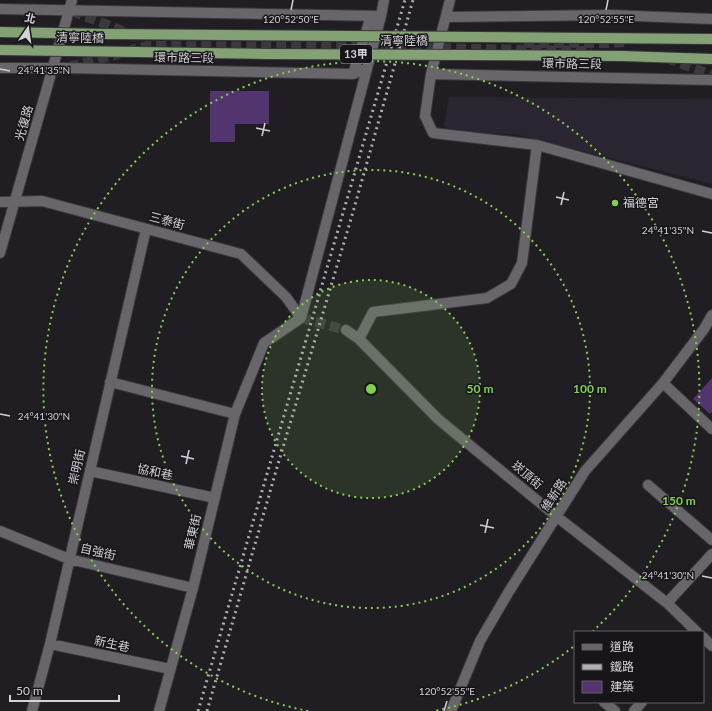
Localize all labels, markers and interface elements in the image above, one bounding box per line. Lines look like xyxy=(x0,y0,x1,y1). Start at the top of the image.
north arrow xyxy=(8,8,48,48)
text: 北 xyxy=(24,10,37,25)
text: 120°52'50"E xyxy=(263,13,319,25)
text: 120°52'55"E xyxy=(578,13,634,25)
street label: 清寧陸橋 xyxy=(56,30,104,45)
street label: 清寧陸橋 xyxy=(380,33,428,48)
road number: 13甲 xyxy=(340,45,372,63)
street label: 環市路三段 xyxy=(154,49,214,66)
street label: 環市路三段 xyxy=(542,55,602,72)
text: 24°41'35"N xyxy=(18,64,70,76)
street label: 光復路 xyxy=(11,103,36,142)
place label: 福德宮 xyxy=(623,195,659,210)
marker: 福德宮 xyxy=(610,198,620,208)
street label: 三泰街 xyxy=(148,209,186,232)
text: 24°41'35"N xyxy=(642,224,694,236)
text: 50 m xyxy=(467,381,493,396)
text: 100 m xyxy=(573,381,607,396)
centre of rings xyxy=(364,382,378,396)
text: 24°41'30"N xyxy=(18,410,70,422)
street label: 崇明街 xyxy=(65,448,88,486)
street label: 崁頂街 xyxy=(509,457,546,492)
street label: 協和巷 xyxy=(136,460,174,483)
street label: 維新路 xyxy=(537,476,570,514)
text: 150 m xyxy=(662,493,696,508)
street label: 華東街 xyxy=(181,513,204,551)
street label: 自強街 xyxy=(79,540,117,563)
text: 24°41'30"N xyxy=(642,569,694,581)
legend xyxy=(574,631,704,703)
street label: 新生巷 xyxy=(93,632,131,655)
text: 道路 xyxy=(610,639,634,654)
text: 鐵路 xyxy=(610,659,634,674)
scale bar xyxy=(10,677,119,703)
text: 建築 xyxy=(610,679,634,694)
text: 50 m xyxy=(16,683,43,698)
text: 120°52'55"E xyxy=(419,685,475,697)

